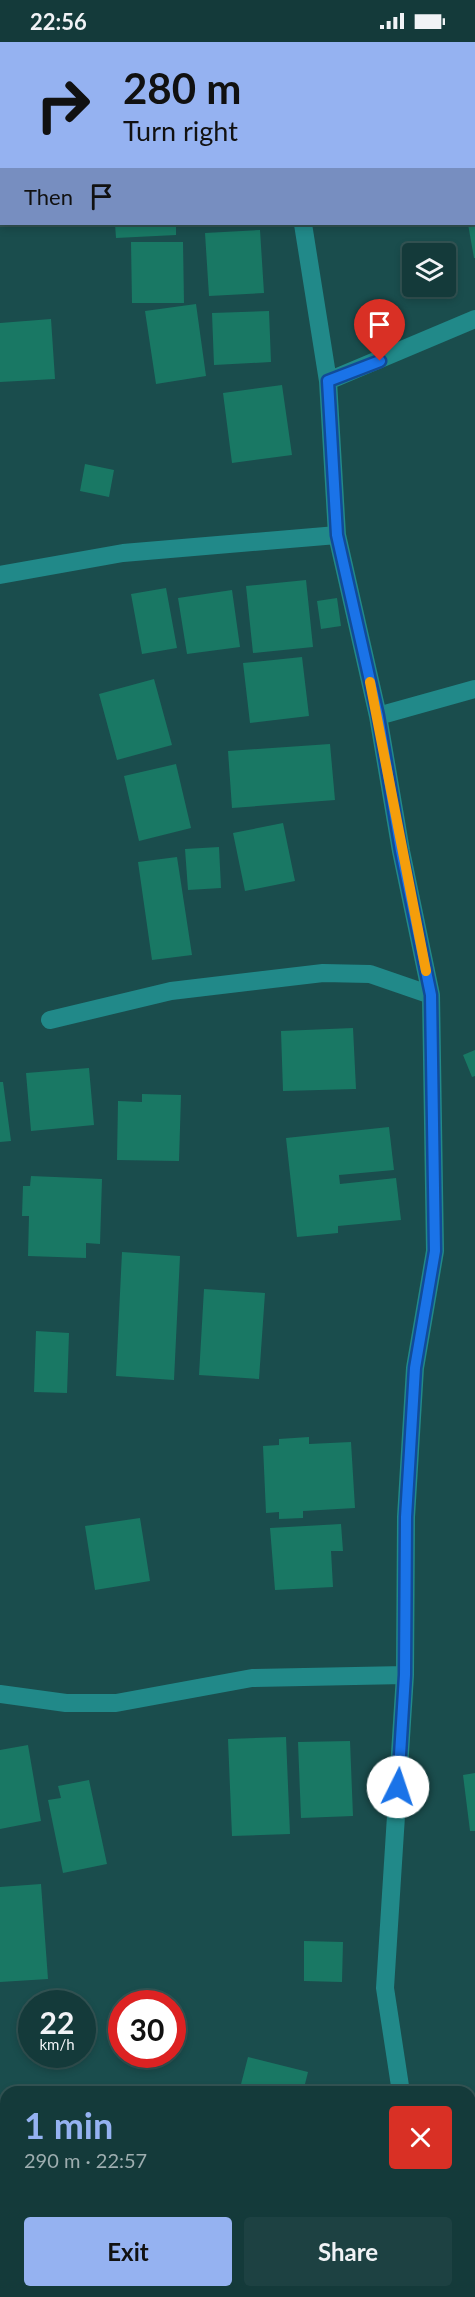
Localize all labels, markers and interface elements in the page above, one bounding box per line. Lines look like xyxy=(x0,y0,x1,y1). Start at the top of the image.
text: 22:56 xyxy=(30,8,87,35)
text: 280 m xyxy=(123,63,241,113)
icon: right xyxy=(24,66,102,144)
text: Turn right xyxy=(123,114,238,147)
icon: arrive xyxy=(85,180,118,213)
text: Then xyxy=(24,183,73,210)
map controls xyxy=(402,243,456,297)
button: layers xyxy=(402,243,456,297)
pin xyxy=(354,299,405,361)
icon: arrive xyxy=(363,308,396,341)
position arrow xyxy=(366,1755,430,1819)
speed limit sign: 30 xyxy=(108,1990,186,2068)
text: 22 xyxy=(40,2004,74,2040)
text: km/h xyxy=(39,2035,75,2053)
text: 1 min xyxy=(24,2103,113,2147)
button: close xyxy=(389,2106,452,2169)
text: 290 m · 22:57 xyxy=(24,2148,147,2172)
button: Exit xyxy=(24,2217,232,2286)
button: Share xyxy=(244,2217,452,2286)

